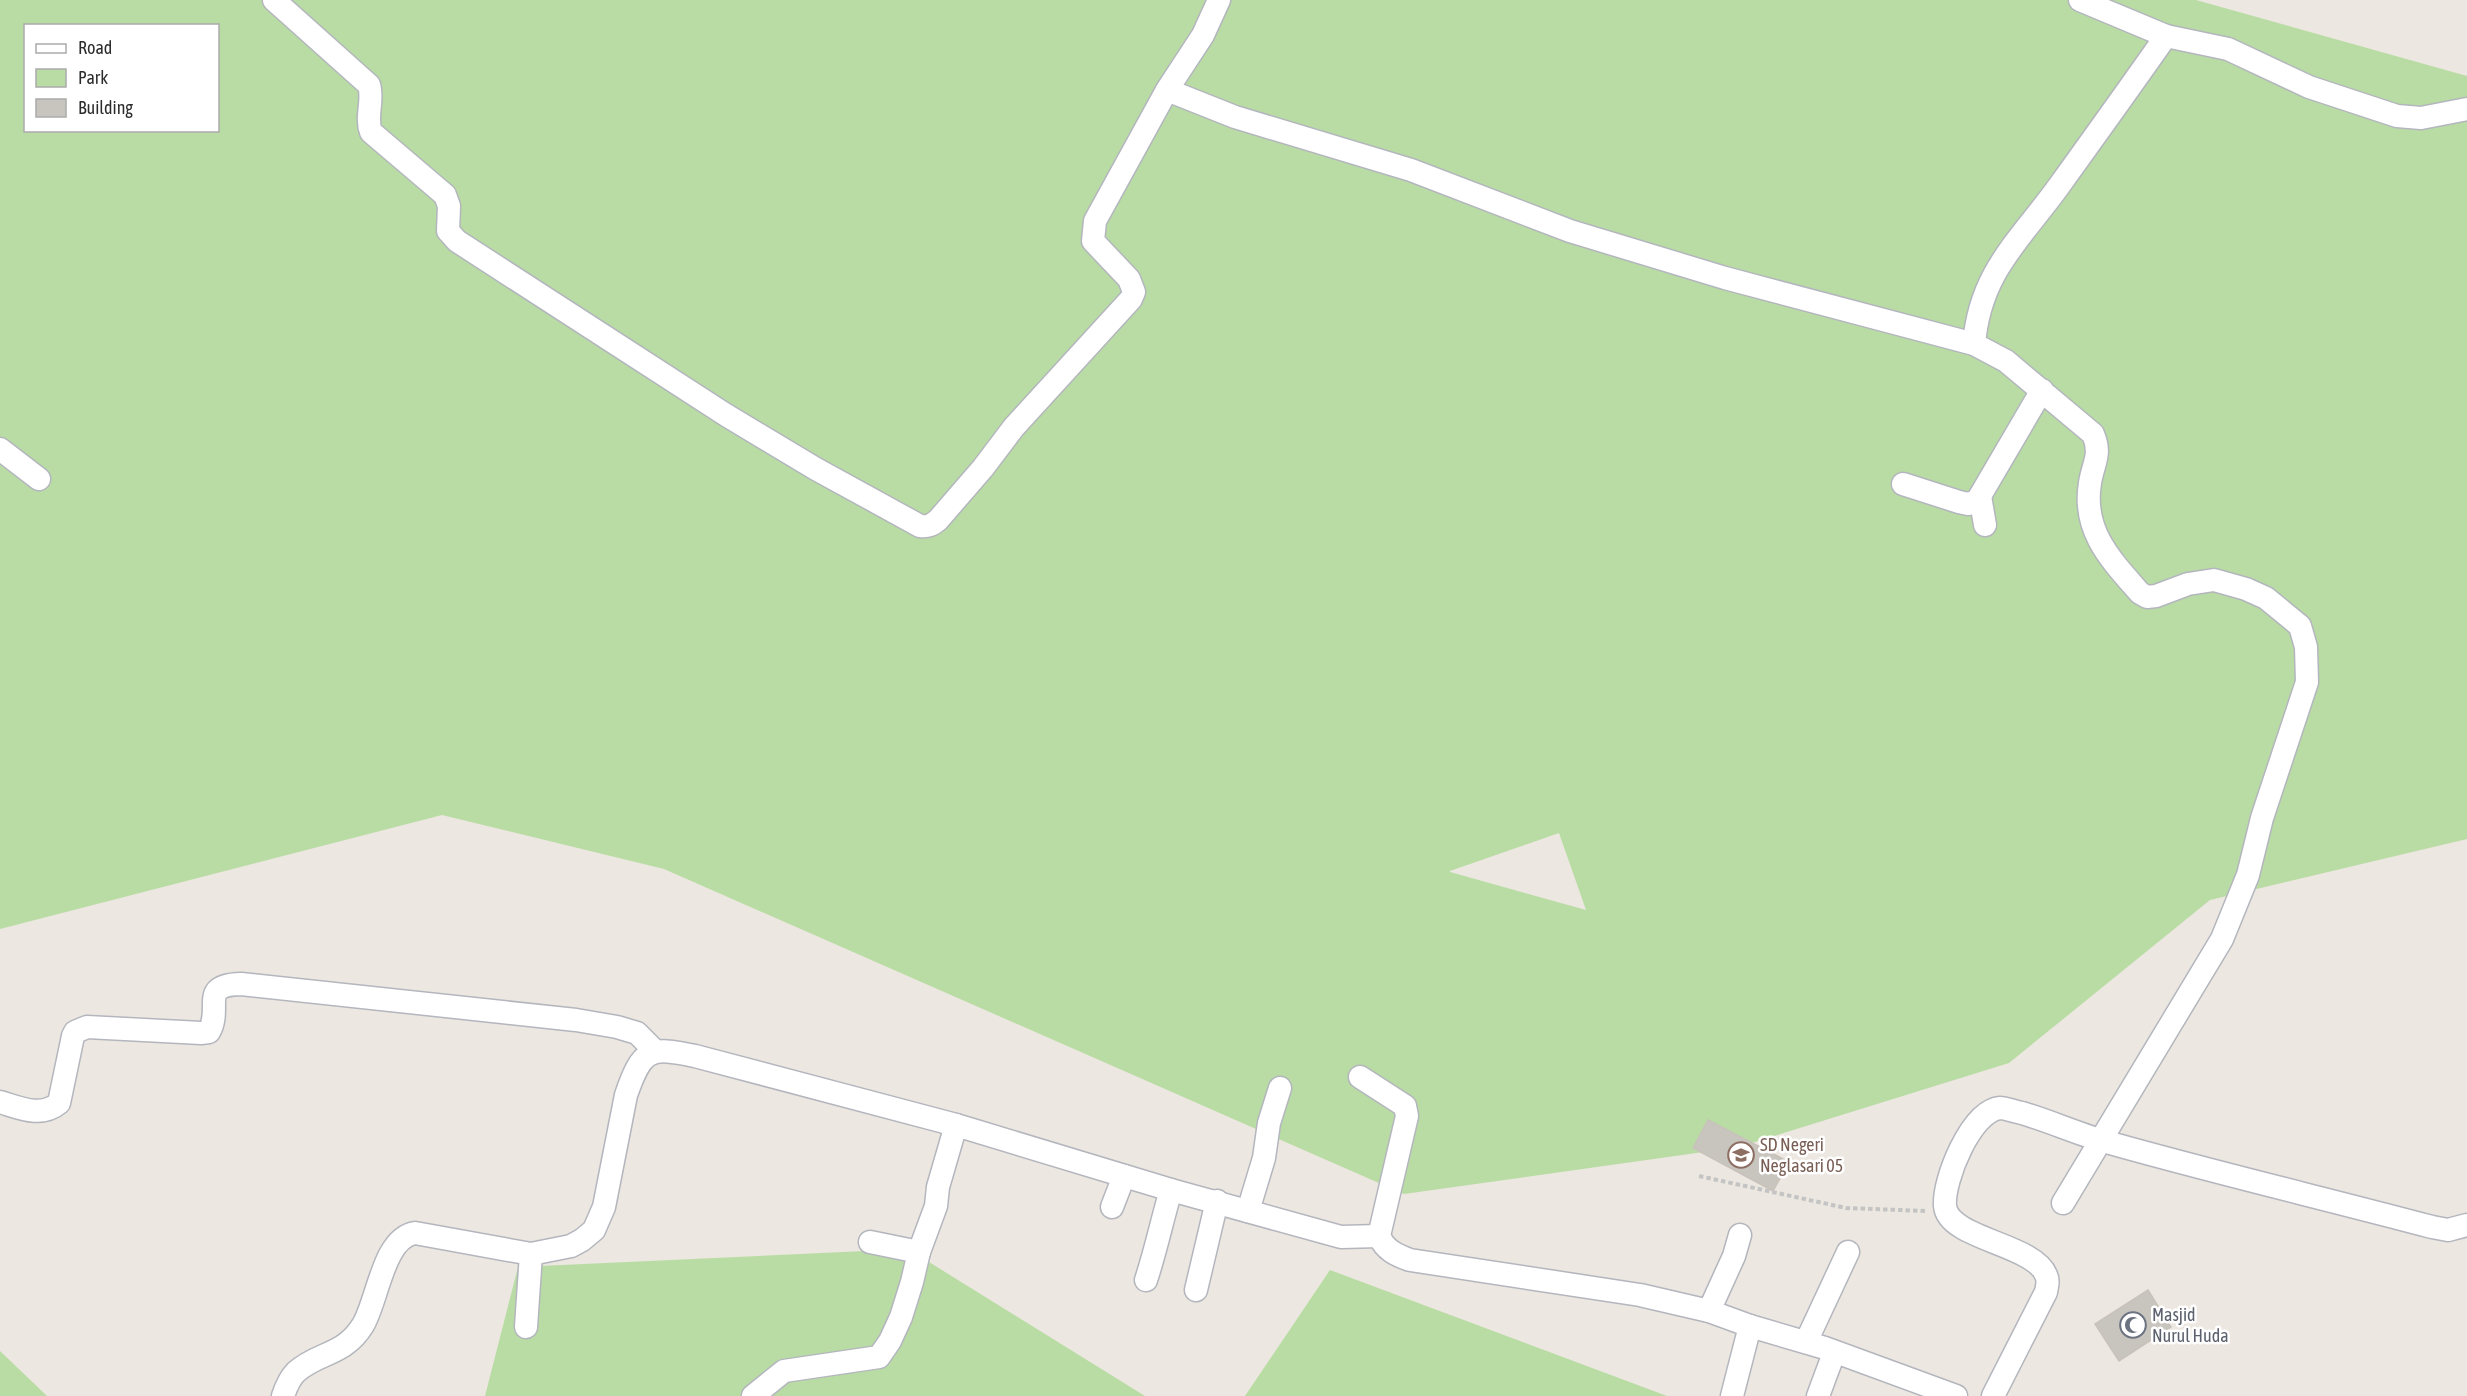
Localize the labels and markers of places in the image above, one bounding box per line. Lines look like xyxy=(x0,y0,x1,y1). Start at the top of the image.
place label: SD Negeri Neglasari 05 xyxy=(1760,1134,1843,1176)
school or university icon: SD Negeri Neglasari 05 xyxy=(1726,1140,1756,1170)
place label: Masjid Nurul Huda xyxy=(2152,1304,2229,1346)
mosque icon: Masjid Nurul Huda xyxy=(2118,1310,2148,1340)

